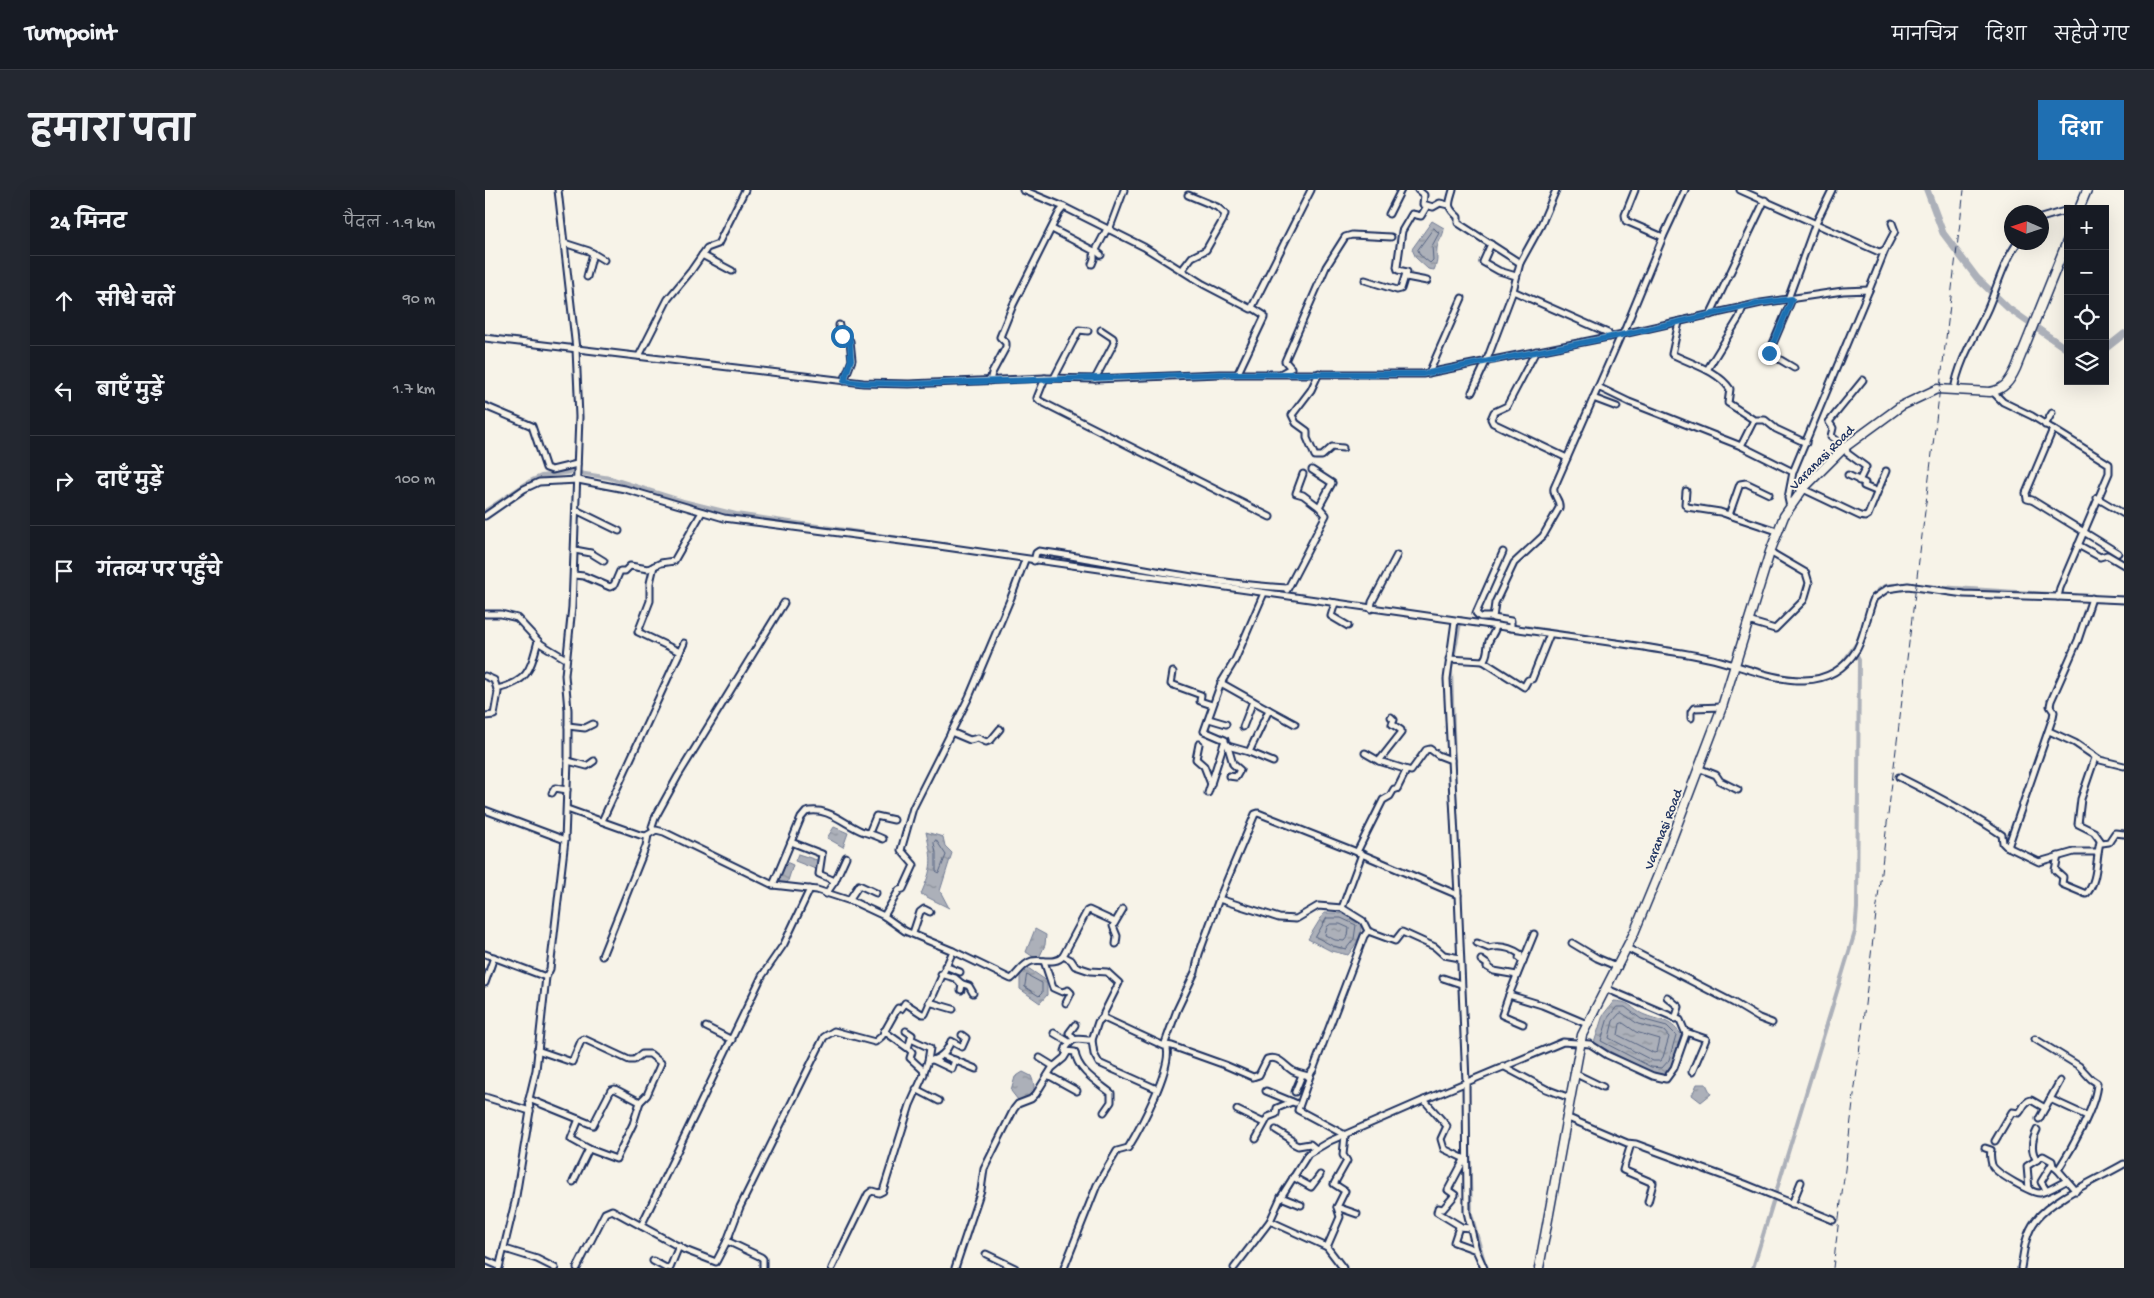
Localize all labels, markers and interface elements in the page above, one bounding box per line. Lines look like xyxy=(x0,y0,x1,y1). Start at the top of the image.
text: Turnpoint xyxy=(25,20,116,49)
text: मानचित्र xyxy=(1892,26,1958,47)
text: दिशा xyxy=(1986,26,2027,47)
text: सहेजे गए xyxy=(2055,26,2129,47)
button: दिशा xyxy=(2038,100,2124,160)
text: हमारा पता xyxy=(30,113,194,154)
north arrow xyxy=(2004,205,2049,250)
map controls xyxy=(2064,205,2109,385)
button: + xyxy=(2064,205,2109,250)
text: 24 मिनट xyxy=(50,212,126,237)
text: पैदल · 1.9 km xyxy=(344,215,435,234)
button: − xyxy=(2064,250,2109,295)
icon: ahead xyxy=(50,287,78,315)
text: सीधे चलें xyxy=(97,291,174,314)
text: 90 m xyxy=(403,291,435,310)
button: locate xyxy=(2064,295,2109,340)
route start xyxy=(831,325,854,348)
button: layers xyxy=(2064,340,2109,385)
route end xyxy=(1758,342,1781,365)
icon: left xyxy=(50,377,78,405)
text: बाएँ मुड़ें xyxy=(97,381,163,404)
text: 1.7 km xyxy=(393,381,435,400)
street label: Varanasi Road xyxy=(1786,422,1860,495)
icon: right xyxy=(50,467,78,495)
text: दाएँ मुड़ें xyxy=(97,471,163,494)
text: 100 m xyxy=(395,471,435,490)
icon: arrive xyxy=(50,557,78,585)
text: गंतव्य पर पहुँचे xyxy=(97,561,221,584)
street label: Varanasi Road xyxy=(1641,786,1688,873)

